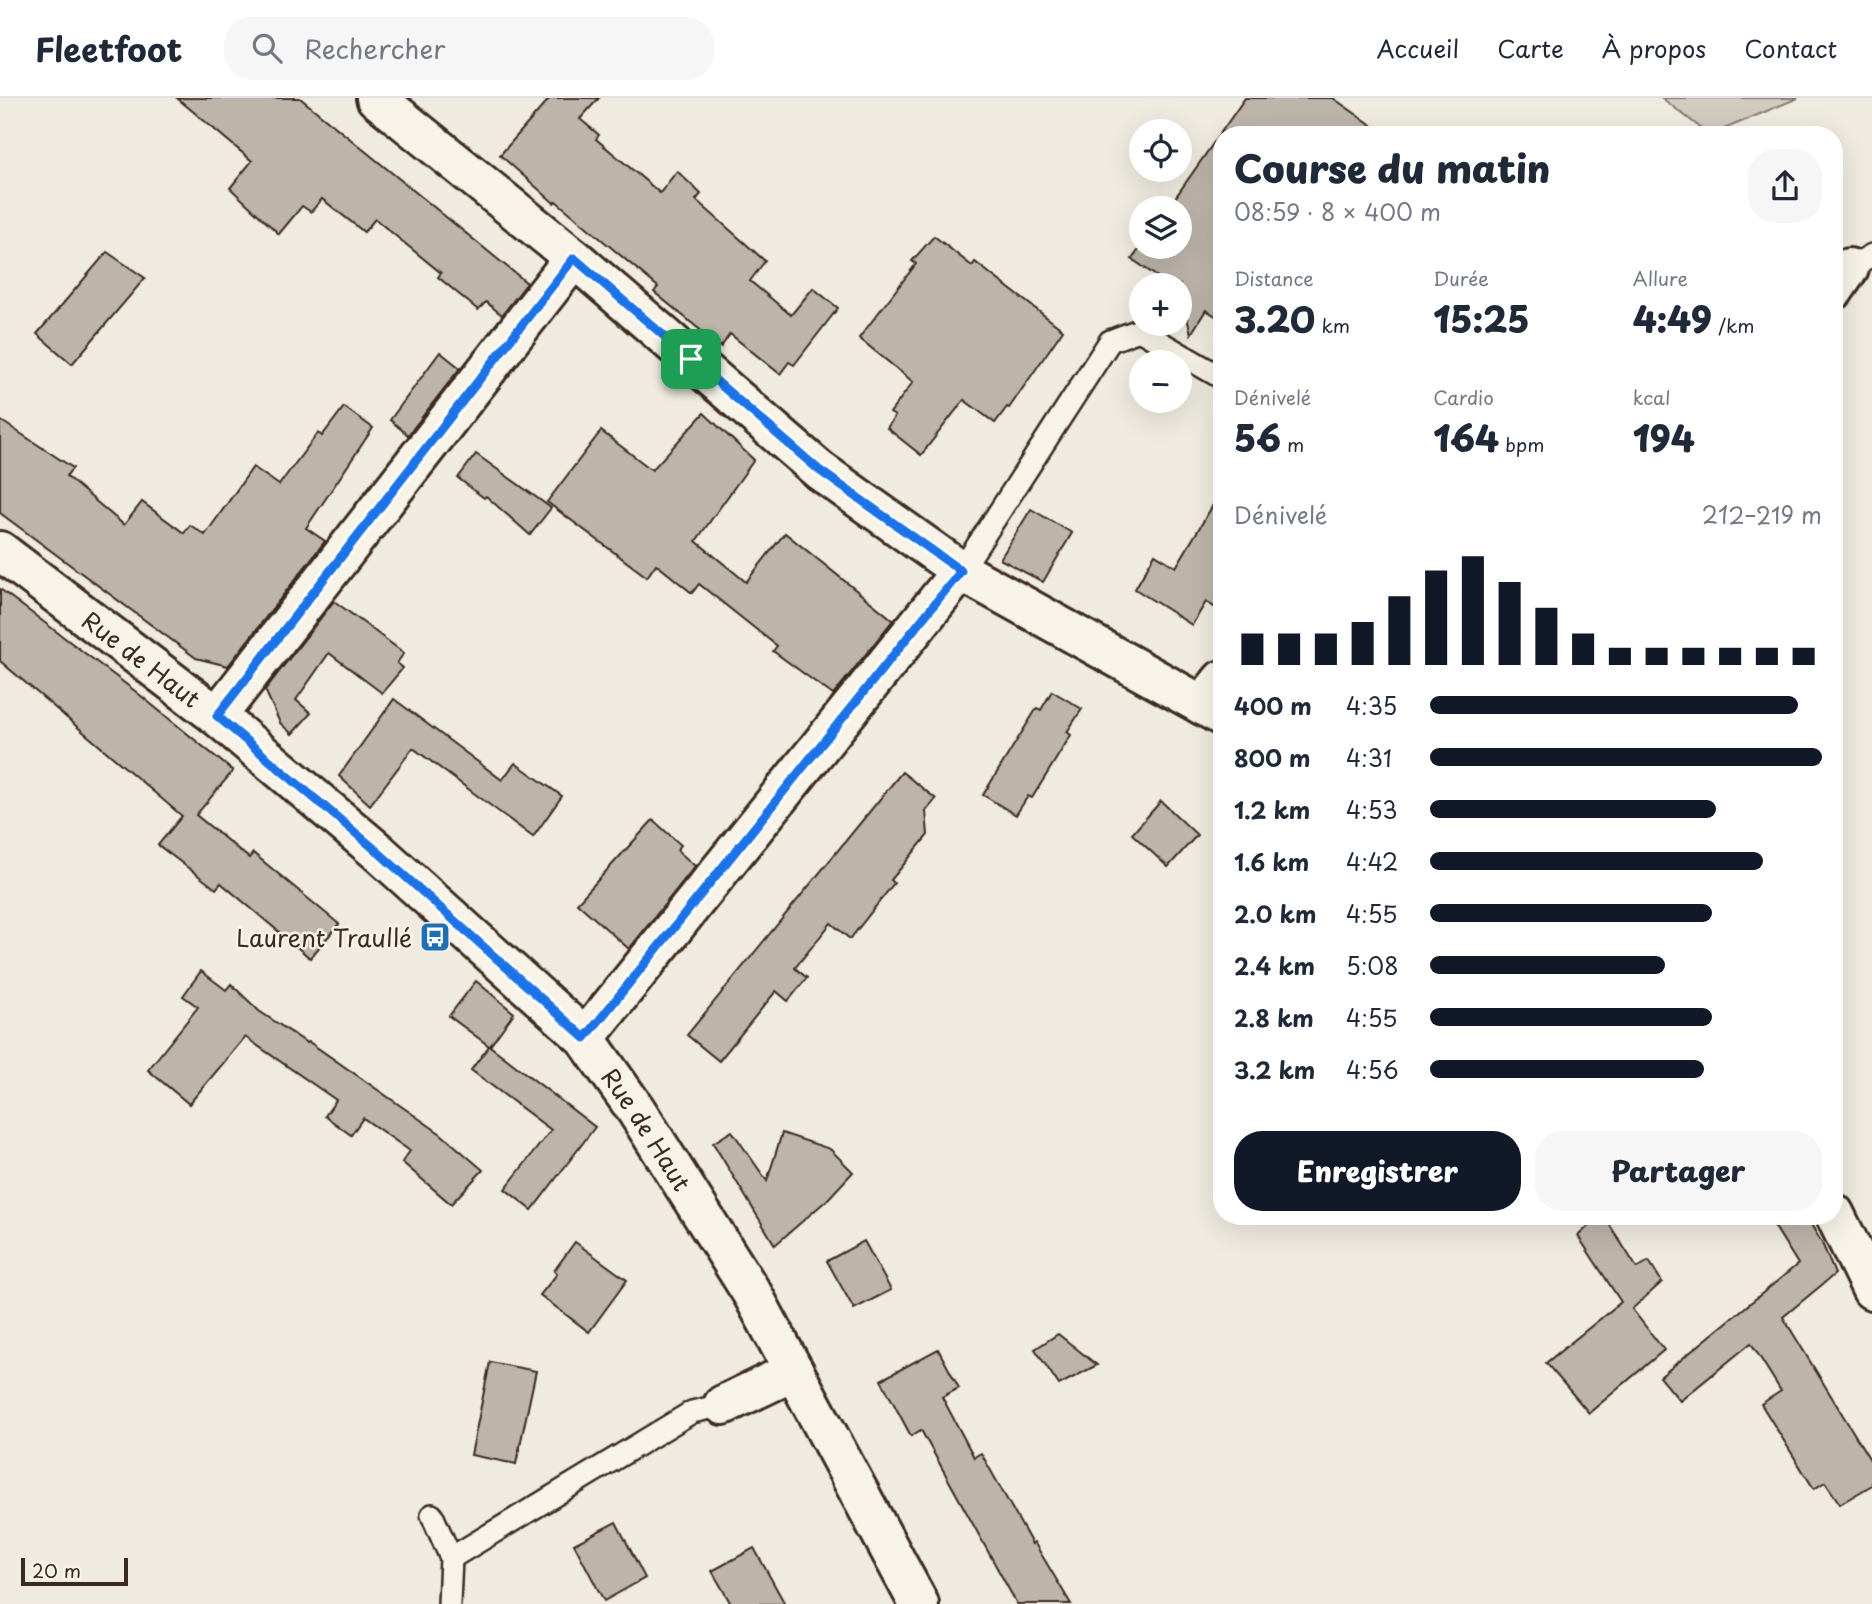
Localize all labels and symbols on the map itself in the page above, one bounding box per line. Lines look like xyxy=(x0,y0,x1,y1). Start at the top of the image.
pin xyxy=(661,329,721,389)
street label: Rue de Haut xyxy=(75,602,209,716)
place label: Laurent Traullé xyxy=(236,919,412,955)
bus stop icon: Laurent Traullé xyxy=(418,920,452,954)
street label: Rue de Haut xyxy=(594,1060,701,1198)
scale bar xyxy=(21,1555,128,1587)

